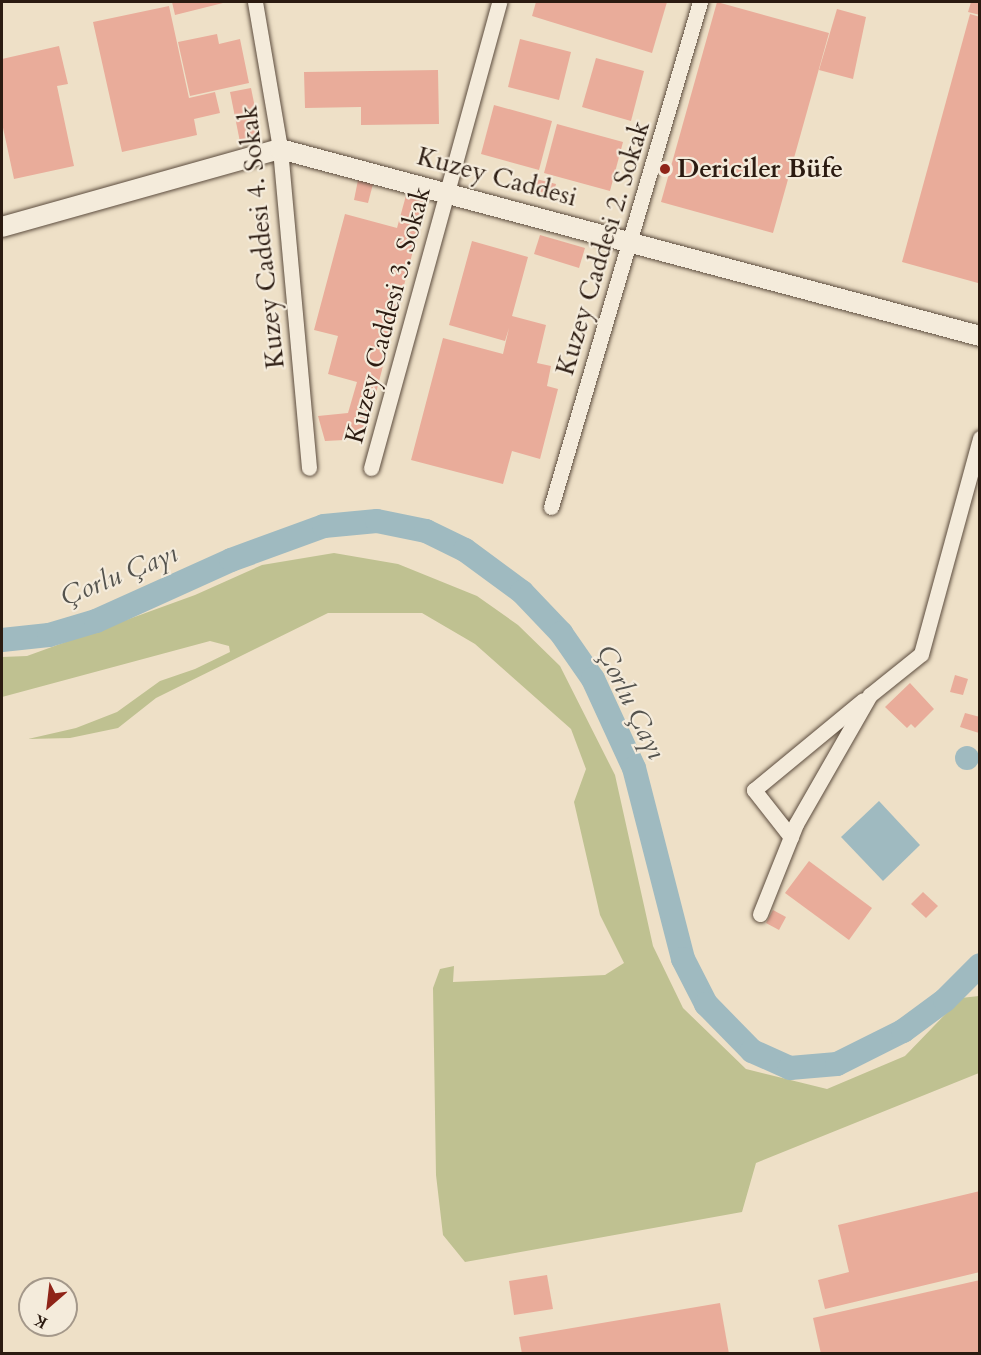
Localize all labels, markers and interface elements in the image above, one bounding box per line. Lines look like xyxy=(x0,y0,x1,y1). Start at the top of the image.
street label: Kuzey Caddesi 4. Sokak xyxy=(233,104,291,370)
street label: Kuzey Caddesi 2. Sokak xyxy=(549,117,657,379)
street label: Kuzey Caddesi xyxy=(414,141,580,213)
place label: Dericiler Büfe xyxy=(677,153,843,185)
marker: Dericiler Büfe xyxy=(658,162,672,176)
street label: Kuzey Caddesi 3. Sokak xyxy=(339,183,437,447)
water label: Çorlu Çayı xyxy=(56,537,182,613)
water label: Çorlu Çayı xyxy=(589,640,673,764)
north arrow xyxy=(18,1277,78,1337)
text: K xyxy=(30,1308,51,1334)

